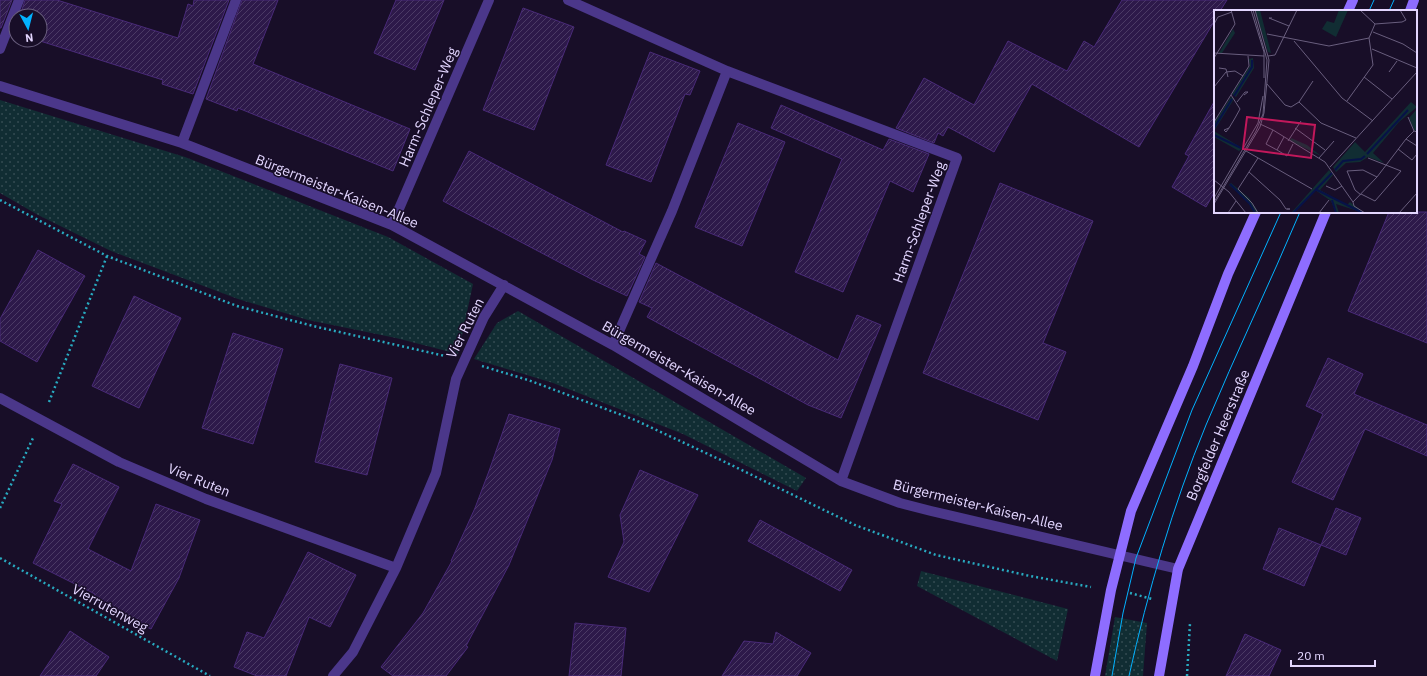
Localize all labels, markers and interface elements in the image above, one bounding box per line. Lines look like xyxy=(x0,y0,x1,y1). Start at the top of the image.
north arrow xyxy=(8,8,48,48)
inset map xyxy=(1214,10,1417,213)
text: N xyxy=(24,30,34,45)
street label: Harm-Schleper-Weg xyxy=(395,44,462,169)
street label: Bürgermeister-Kaisen-Allee xyxy=(253,150,422,232)
street label: Harm-Schleper-Weg xyxy=(889,158,950,285)
street label: Vier Ruten xyxy=(442,295,488,361)
street label: Bürgermeister-Kaisen-Allee xyxy=(599,317,759,420)
street label: Borgfelder Heerstraße xyxy=(1182,366,1254,503)
street label: Vier Ruten xyxy=(165,459,233,501)
street label: Bürgermeister-Kaisen-Allee xyxy=(891,475,1065,535)
street label: Vierrutenweg xyxy=(69,580,152,637)
scale bar xyxy=(1291,642,1375,668)
text: 20 m xyxy=(1297,648,1325,663)

